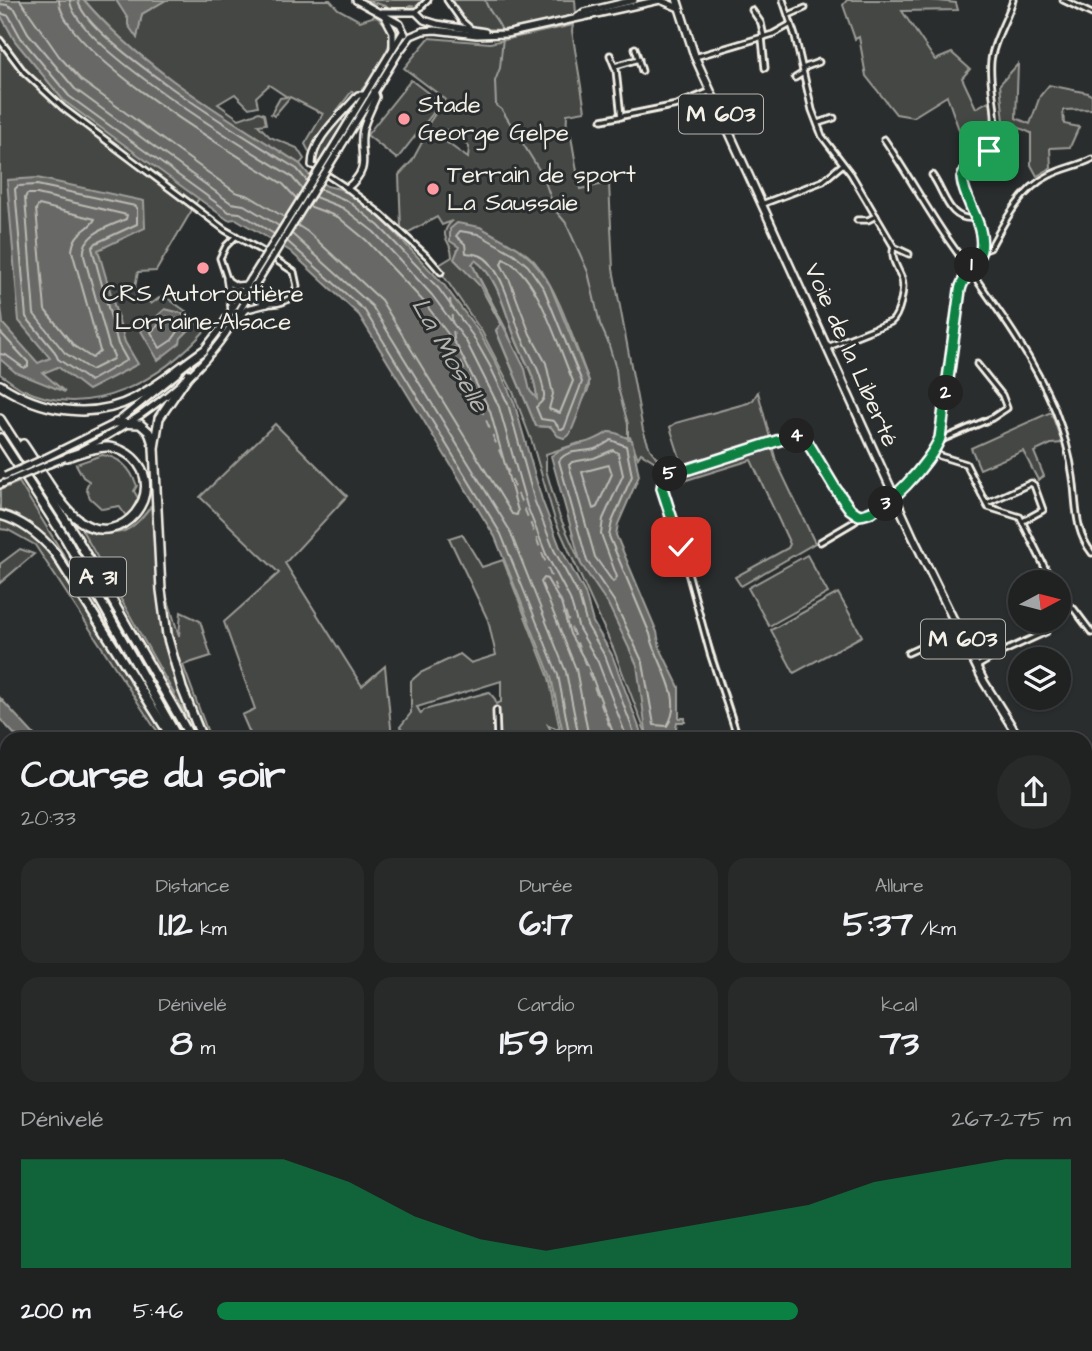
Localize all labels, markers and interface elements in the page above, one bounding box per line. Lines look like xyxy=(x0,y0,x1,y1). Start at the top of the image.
place label: Stade George Gelpe xyxy=(418,88,569,151)
road number: M 603 xyxy=(679,94,763,134)
marker: Stade George Gelpe xyxy=(396,111,412,127)
pin xyxy=(959,121,1019,181)
icon: arrive xyxy=(970,132,1008,170)
place label: Terrain de sport La Saussaie xyxy=(447,158,636,220)
marker: Terrain de sport La Saussaie xyxy=(425,181,441,197)
pin: 1 xyxy=(954,247,990,282)
text: 1 xyxy=(970,251,973,278)
street label: Voie de la Liberté xyxy=(795,258,907,452)
marker: CRS Autoroutière Lorraine-Alsace xyxy=(195,260,211,276)
place label: CRS Autoroutière Lorraine-Alsace xyxy=(102,277,304,339)
water label: La Moselle xyxy=(403,291,498,421)
pin: 2 xyxy=(928,376,964,410)
text: 2 xyxy=(940,379,951,406)
pin: 4 xyxy=(780,418,814,453)
text: 4 xyxy=(790,422,803,449)
pin: 5 xyxy=(652,456,688,491)
text: 5 xyxy=(663,460,676,487)
pin: 3 xyxy=(868,486,903,522)
text: 3 xyxy=(881,490,890,517)
pin xyxy=(651,517,711,577)
icon: check xyxy=(662,528,700,566)
road number: A 31 xyxy=(70,558,126,596)
north arrow xyxy=(1008,570,1071,634)
map controls xyxy=(1008,570,1071,710)
road number: M 603 xyxy=(921,620,1005,659)
button: layers xyxy=(1008,647,1071,710)
text: Course du soir xyxy=(21,750,286,802)
button: share xyxy=(997,755,1071,829)
text: 20:33 xyxy=(21,802,76,834)
text: Distance xyxy=(156,873,230,900)
text: Durée xyxy=(519,873,573,900)
text: Allure xyxy=(875,873,924,900)
text: 1.12 xyxy=(159,900,193,949)
text: 6:17 xyxy=(519,900,573,949)
text: 5:37 xyxy=(843,900,913,949)
text: km xyxy=(193,916,227,943)
text: /km xyxy=(913,916,956,943)
text: Dénivelé xyxy=(158,992,227,1019)
text: Cardio xyxy=(518,992,574,1019)
text: kcal xyxy=(881,992,918,1019)
text: 8 xyxy=(170,1019,193,1068)
text: 159 xyxy=(500,1019,549,1068)
text: 73 xyxy=(880,1019,919,1068)
text: m xyxy=(193,1035,215,1062)
text: bpm xyxy=(549,1035,592,1062)
text: Dénivelé xyxy=(21,1103,104,1135)
text: 267–275 m xyxy=(951,1103,1071,1135)
text: 200 m xyxy=(21,1295,90,1327)
text: 5:46 xyxy=(133,1295,183,1327)

